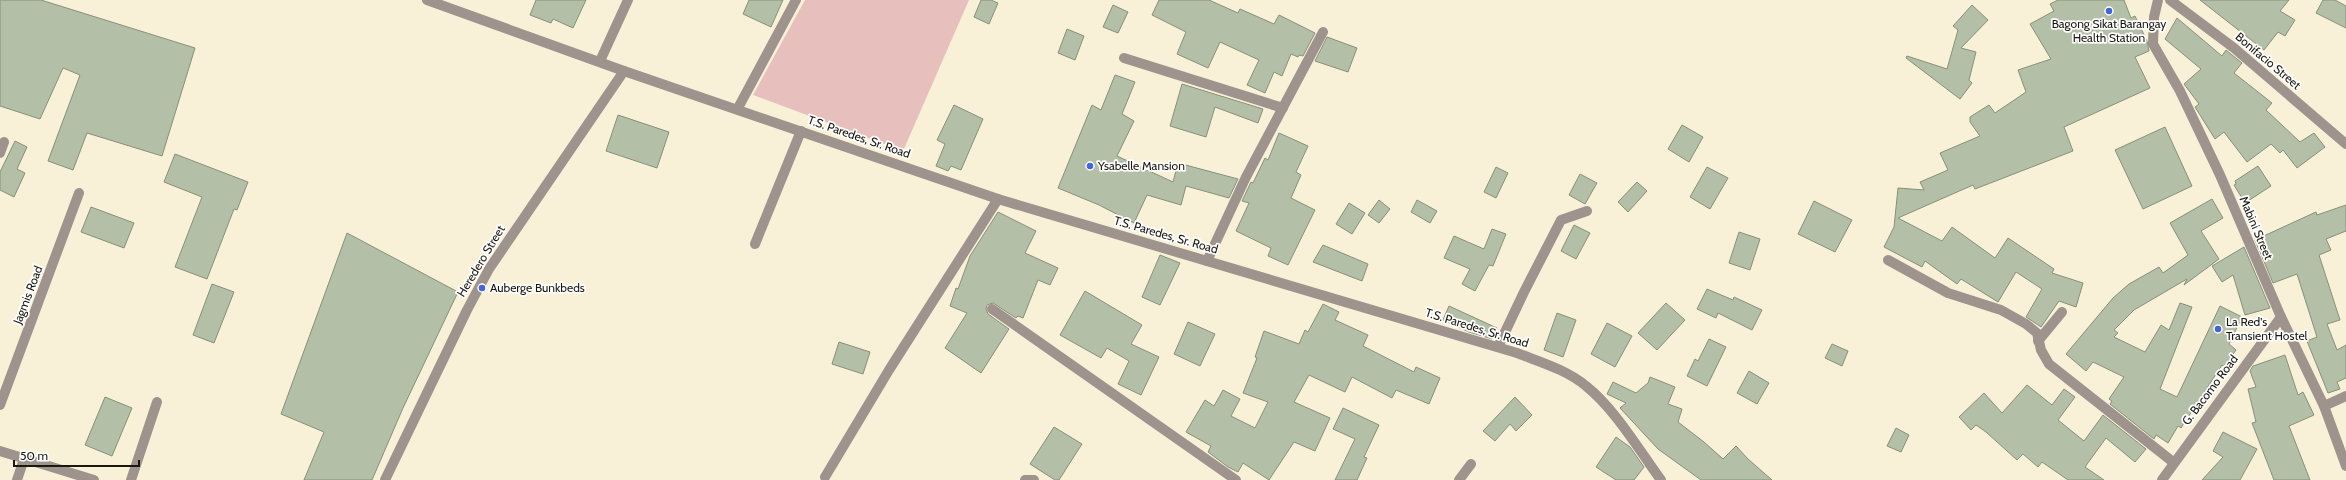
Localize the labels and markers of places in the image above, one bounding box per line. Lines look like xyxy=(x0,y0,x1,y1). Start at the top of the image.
marker: Bagong Sikat Barangay Health Station xyxy=(2104,6,2114,16)
place label: Bagong Sikat Barangay Health Station xyxy=(2052,16,2166,45)
place label: Ysabelle Mansion xyxy=(1097,158,1185,173)
marker: Ysabelle Mansion xyxy=(1085,161,1095,171)
place label: Auberge Bunkbeds xyxy=(490,280,585,295)
marker: Auberge Bunkbeds xyxy=(477,283,487,293)
place label: La Red's Transient Hostel xyxy=(2226,314,2308,343)
marker: La Red's Transient Hostel xyxy=(2213,324,2223,334)

